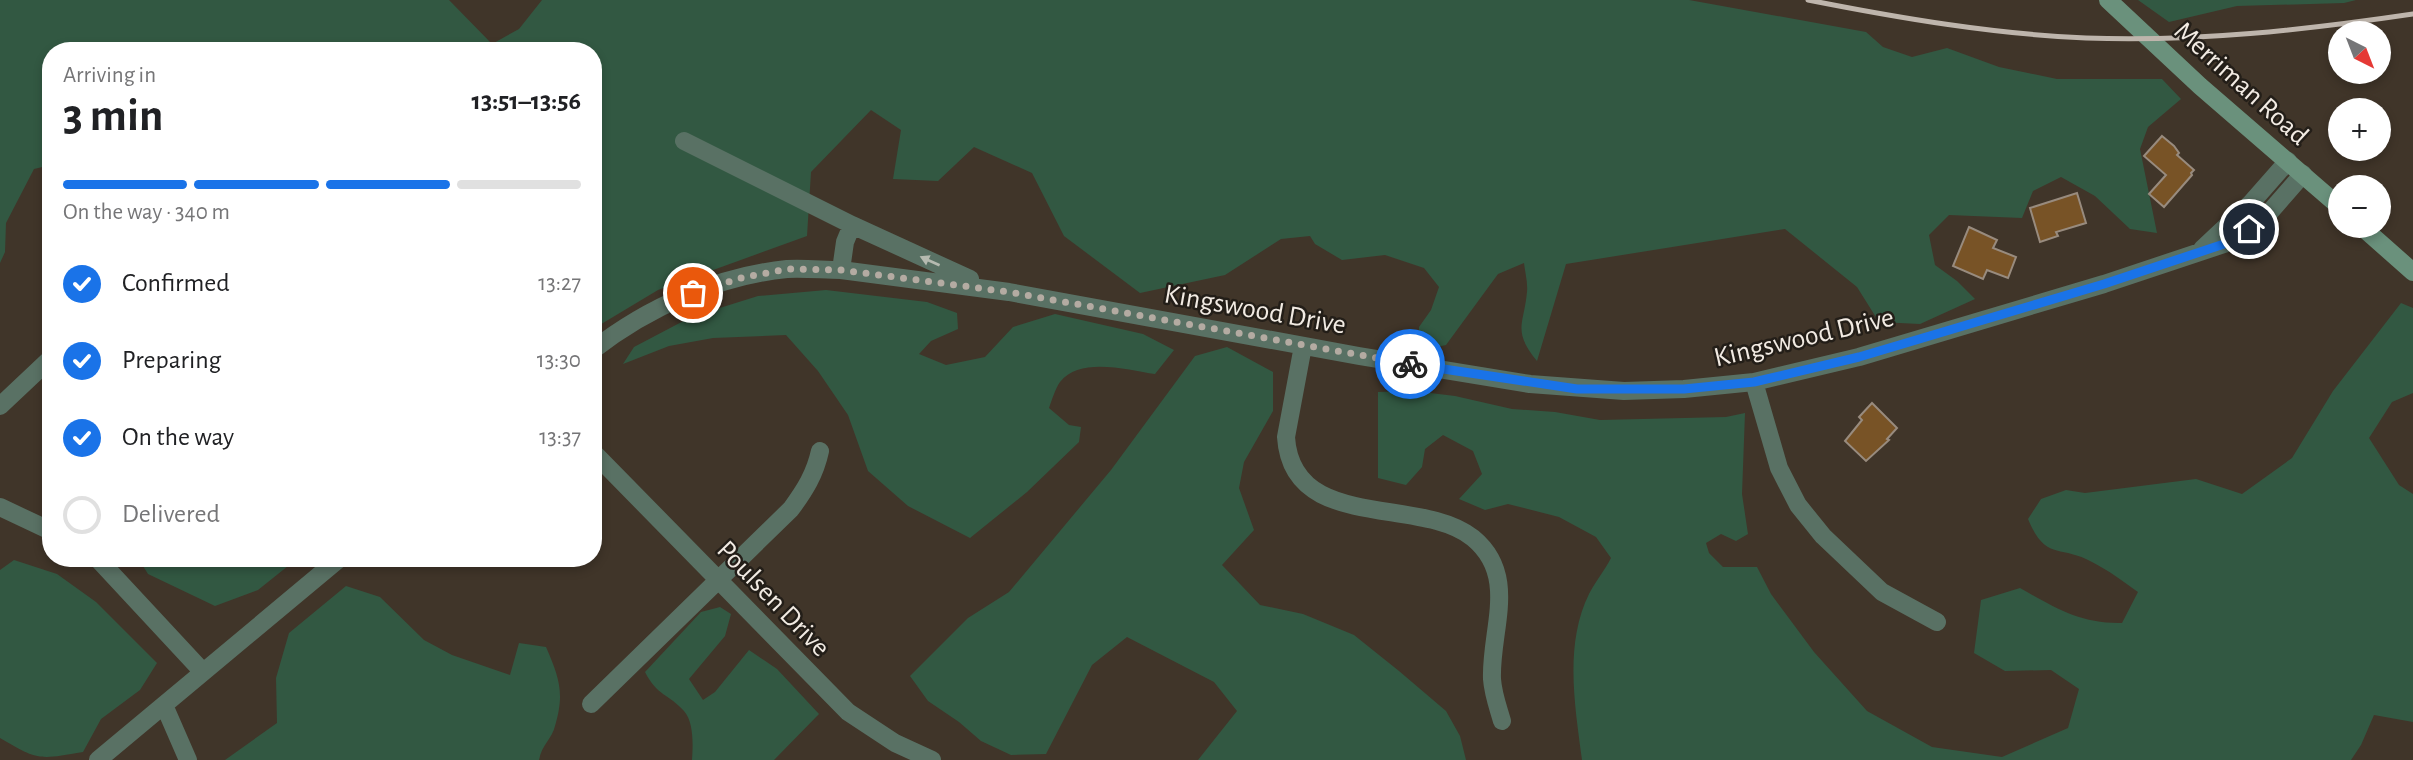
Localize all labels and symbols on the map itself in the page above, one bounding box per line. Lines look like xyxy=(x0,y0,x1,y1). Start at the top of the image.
street label: Merriman Road xyxy=(2169,17,2313,151)
north arrow xyxy=(2328,21,2390,84)
pin xyxy=(2219,199,2279,259)
one-way arrow xyxy=(920,255,940,267)
pin xyxy=(663,263,723,323)
street label: Kingswood Drive xyxy=(1162,280,1348,340)
street label: Kingswood Drive xyxy=(1711,304,1897,372)
courier xyxy=(1375,329,1445,399)
street label: Poulsen Drive xyxy=(711,536,835,662)

